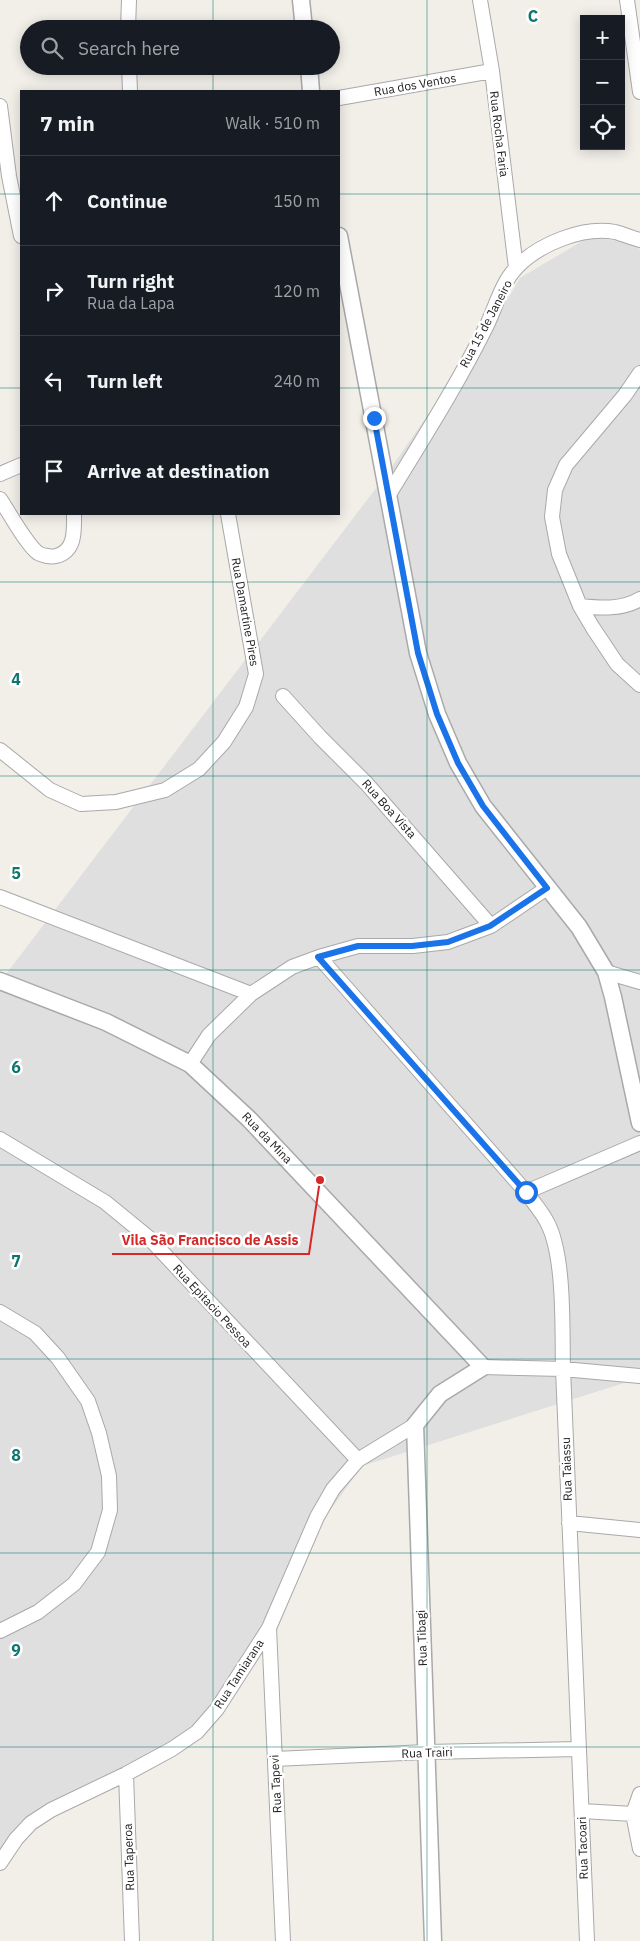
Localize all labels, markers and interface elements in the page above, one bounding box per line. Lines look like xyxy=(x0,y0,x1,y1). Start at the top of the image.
text: C xyxy=(528,6,538,26)
map controls xyxy=(580,15,625,150)
button: + xyxy=(580,15,625,60)
search box xyxy=(20,20,340,75)
icon: search xyxy=(38,34,66,62)
text: Search here xyxy=(78,36,180,60)
button: − xyxy=(580,60,625,105)
street label: Rua dos Ventos xyxy=(373,70,457,99)
street label: Rua Rocha Faria xyxy=(487,90,512,178)
button: locate xyxy=(580,105,625,150)
text: 7 min xyxy=(40,109,95,137)
text: Walk · 510 m xyxy=(225,113,320,133)
icon: ahead xyxy=(40,187,68,215)
text: Continue xyxy=(87,189,167,213)
text: 150 m xyxy=(273,191,320,211)
text: Turn right xyxy=(87,269,174,293)
icon: right xyxy=(40,277,68,305)
street label: Rua 15 de Janeiro xyxy=(456,277,515,370)
text: 120 m xyxy=(273,281,320,301)
text: Rua da Lapa xyxy=(87,293,175,313)
icon: left xyxy=(40,367,68,395)
text: Turn left xyxy=(87,369,163,393)
text: 240 m xyxy=(273,371,320,391)
route end xyxy=(363,407,386,430)
icon: arrive xyxy=(40,457,68,485)
text: Arrive at destination xyxy=(87,459,270,483)
street label: Rua Damartine Pires xyxy=(229,556,262,668)
text: 4 xyxy=(11,669,21,689)
street label: Rua Boa Vista xyxy=(359,776,420,842)
text: 5 xyxy=(11,863,21,883)
text: 6 xyxy=(11,1057,21,1077)
street label: Rua da Mina xyxy=(239,1109,296,1167)
route start xyxy=(515,1181,538,1204)
callout: Vila São Francisco de Assis xyxy=(112,1225,309,1254)
text: Vila São Francisco de Assis xyxy=(121,1231,299,1249)
text: 7 xyxy=(11,1251,21,1271)
street label: Rua Epitacio Pessoa xyxy=(170,1261,255,1351)
street label: Rua Taiassu xyxy=(558,1437,575,1501)
text: 8 xyxy=(11,1445,21,1465)
street label: Rua Tibagi xyxy=(413,1610,430,1666)
street label: Rua Tamiarana xyxy=(210,1636,267,1711)
text: 9 xyxy=(11,1640,21,1660)
street label: Rua Trairi xyxy=(401,1744,453,1761)
street label: Rua Tapevi xyxy=(266,1754,285,1814)
street label: Rua Tacoari xyxy=(574,1816,591,1880)
street label: Rua Taperoa xyxy=(120,1823,137,1891)

